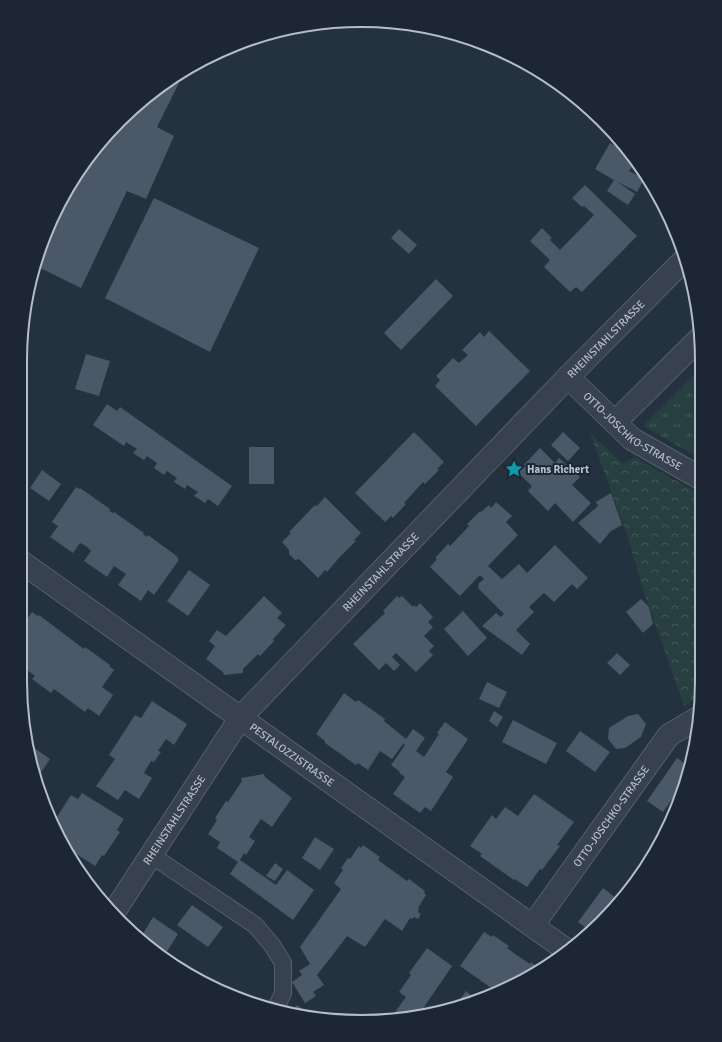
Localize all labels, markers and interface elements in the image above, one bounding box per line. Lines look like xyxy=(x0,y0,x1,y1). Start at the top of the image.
street label: RHEINSTAHLSTRASSE xyxy=(564,297,647,381)
street label: OTTO-JOSCHKO-STRASSE xyxy=(581,389,684,473)
place icon: Hans Richert xyxy=(504,459,524,479)
place label: Hans Richert xyxy=(527,463,589,476)
street label: RHEINSTAHLSTRASSE xyxy=(340,530,421,614)
street label: PESTALOZZISTRASSE xyxy=(247,720,337,789)
street label: OTTO-JOSCHKO-STRASSE xyxy=(570,763,652,869)
street label: RHEINSTAHLSTRASSE xyxy=(140,773,208,867)

